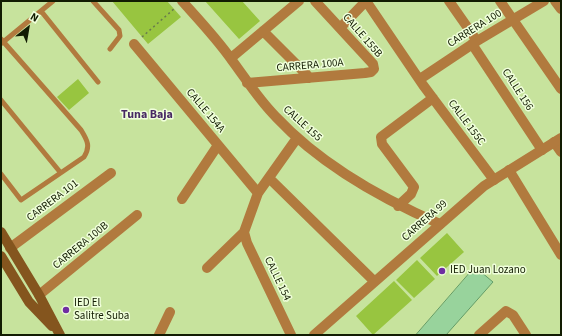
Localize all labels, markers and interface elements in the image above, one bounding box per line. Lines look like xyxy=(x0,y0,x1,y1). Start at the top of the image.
street label: CARRERA 100 xyxy=(445,7,505,51)
north arrow xyxy=(8,8,48,48)
text: N xyxy=(27,9,41,26)
street label: CALLE 155B xyxy=(339,11,385,61)
street label: CARRERA 100A xyxy=(276,56,344,76)
street label: CALLE 156 xyxy=(499,67,535,113)
street label: CALLE 154A xyxy=(183,86,227,136)
street label: CALLE 155C xyxy=(445,98,487,148)
street label: CALLE 155 xyxy=(280,103,324,145)
district label: Tuna Baja xyxy=(121,108,173,122)
street label: CARRERA 101 xyxy=(25,177,81,225)
street label: CARRERA 99 xyxy=(400,198,450,244)
street label: CARRERA 100B xyxy=(50,220,112,272)
street label: CALLE 154 xyxy=(261,255,293,303)
place label: IED Juan Lozano xyxy=(450,264,526,278)
marker: IED Juan Lozano xyxy=(437,266,447,276)
place label: IED El Salitre Suba xyxy=(74,297,129,323)
marker: IED El Salitre Suba xyxy=(61,305,71,315)

